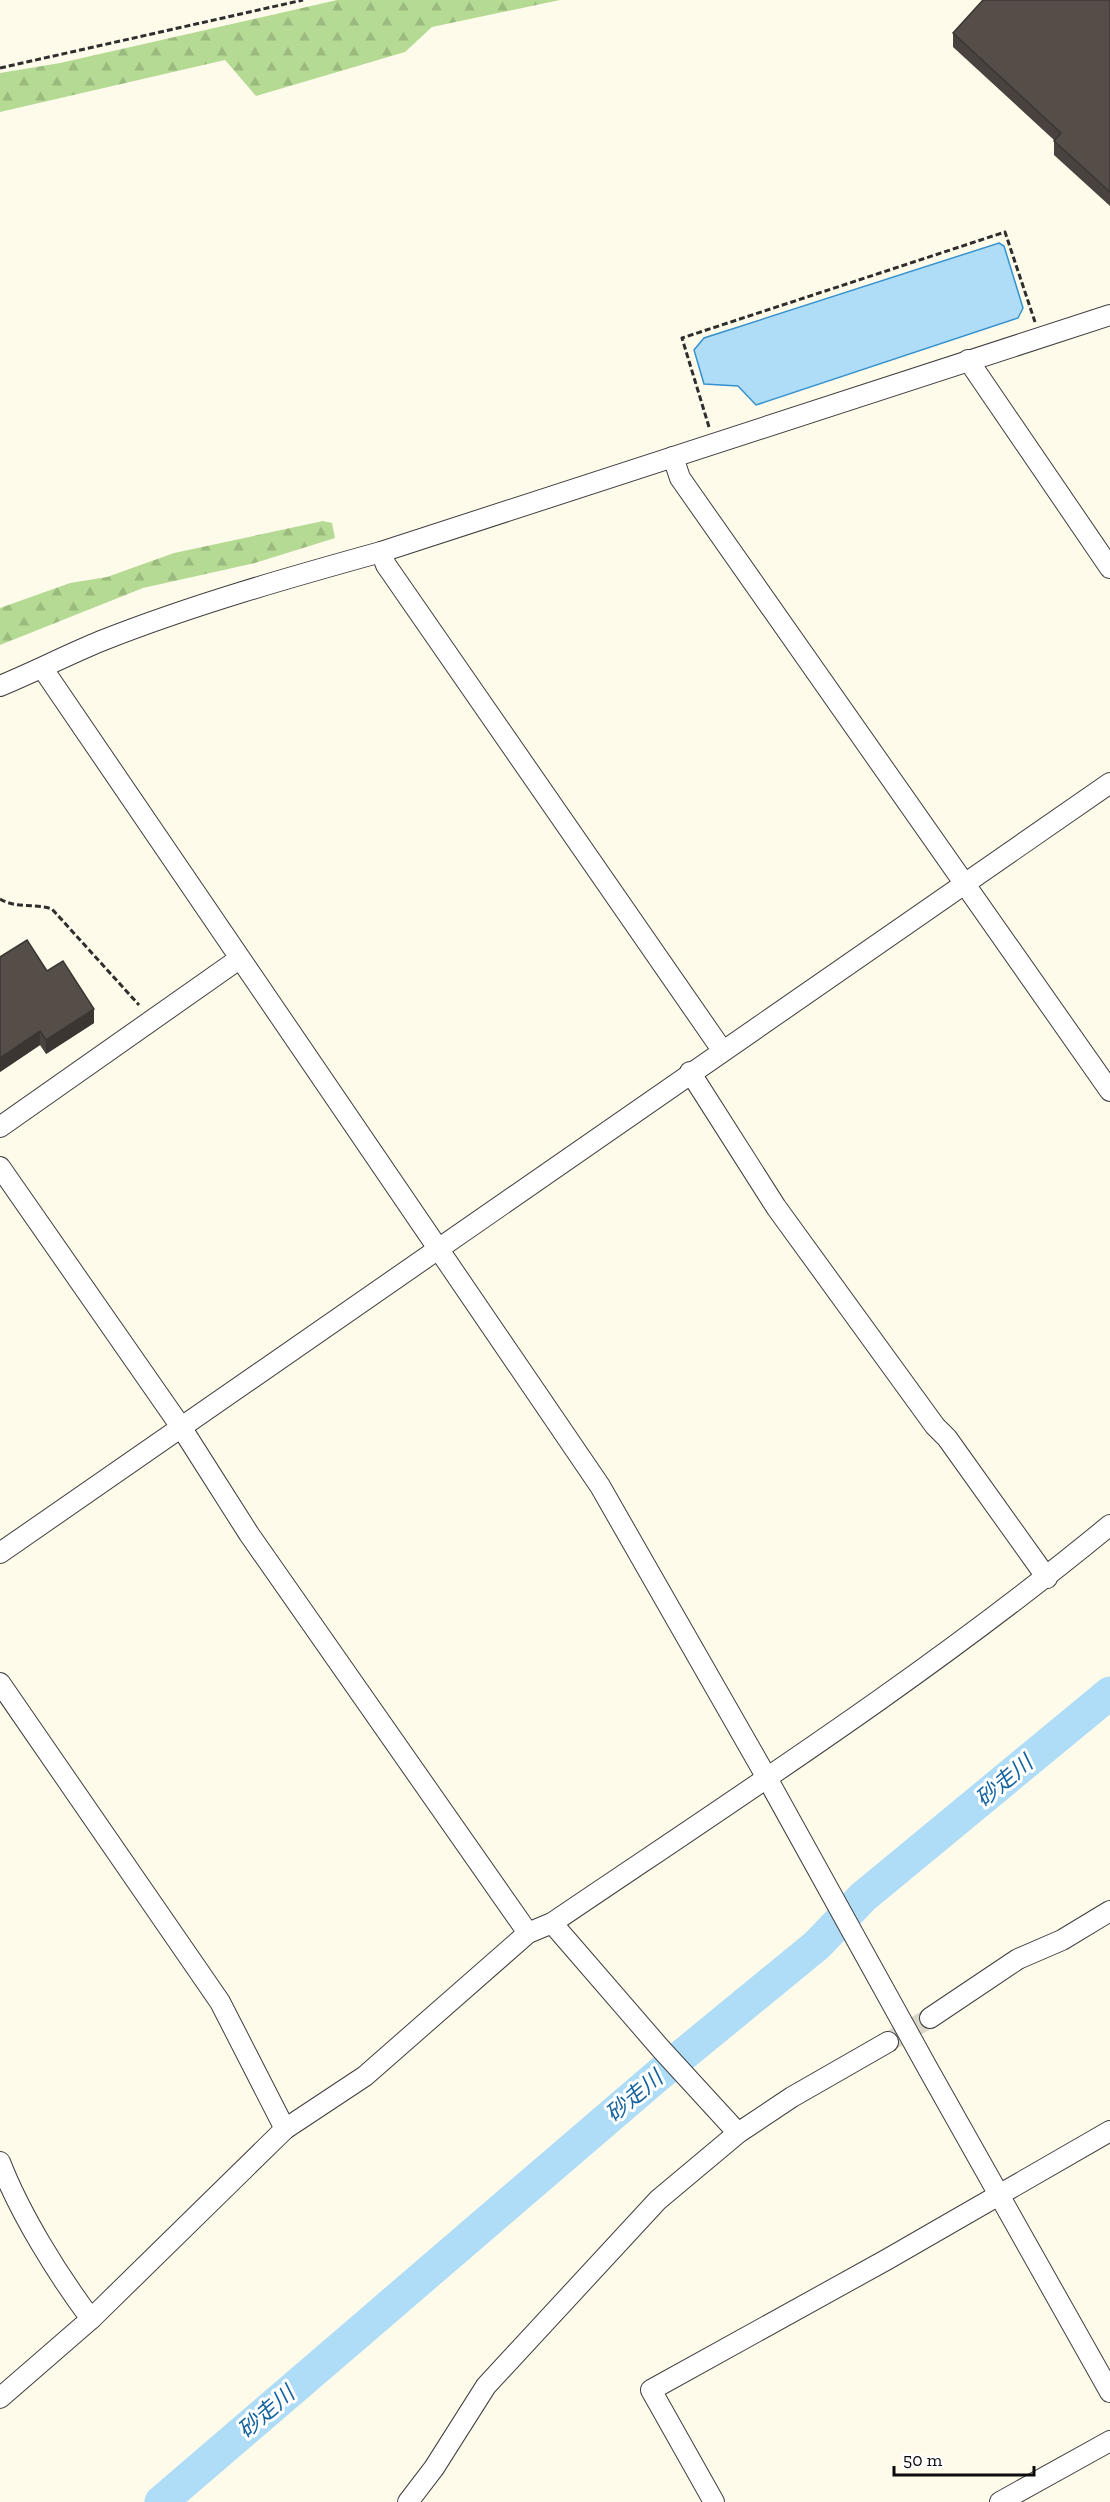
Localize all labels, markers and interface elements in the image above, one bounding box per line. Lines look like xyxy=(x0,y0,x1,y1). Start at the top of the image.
water label: 砂走川 xyxy=(970,1748,1039,1813)
water label: 砂走川 xyxy=(600,2063,669,2128)
water label: 砂走川 xyxy=(232,2379,301,2444)
scale bar xyxy=(894,2439,1034,2477)
text: 50 m xyxy=(903,2449,943,2471)

